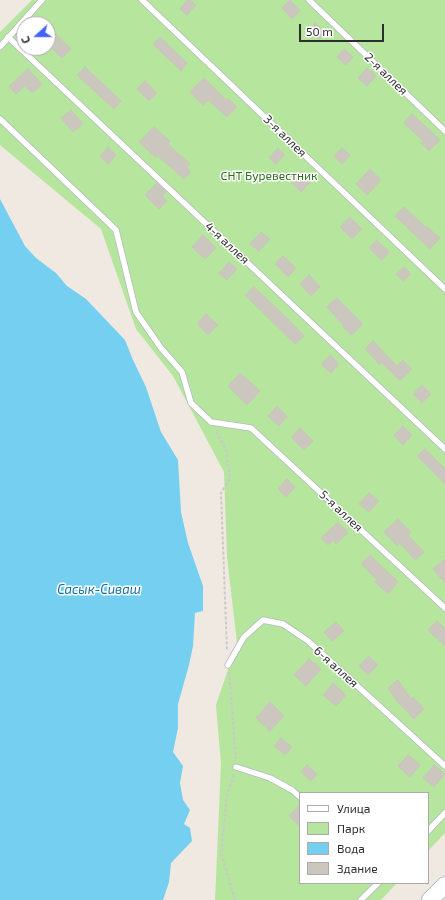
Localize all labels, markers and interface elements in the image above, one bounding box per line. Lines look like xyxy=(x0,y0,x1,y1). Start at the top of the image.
north arrow xyxy=(16,16,56,56)
scale bar xyxy=(301,16,386,42)
text: 50 m xyxy=(306,24,333,38)
text: С xyxy=(18,35,32,45)
street label: 2-я аллея xyxy=(361,50,411,98)
street label: 3-я аллея xyxy=(260,112,310,160)
park label: СНТ Буревестник xyxy=(221,169,317,183)
street label: 4-я аллея xyxy=(202,219,252,267)
street label: 5-я аллея xyxy=(316,487,366,535)
water label: Сасык-Сиваш xyxy=(57,582,141,598)
street label: 6-я аллея xyxy=(311,643,361,691)
legend xyxy=(299,792,429,884)
text: Улица xyxy=(337,801,370,815)
text: Парк xyxy=(337,821,365,835)
text: Вода xyxy=(337,841,365,855)
text: Здание xyxy=(337,861,378,875)

